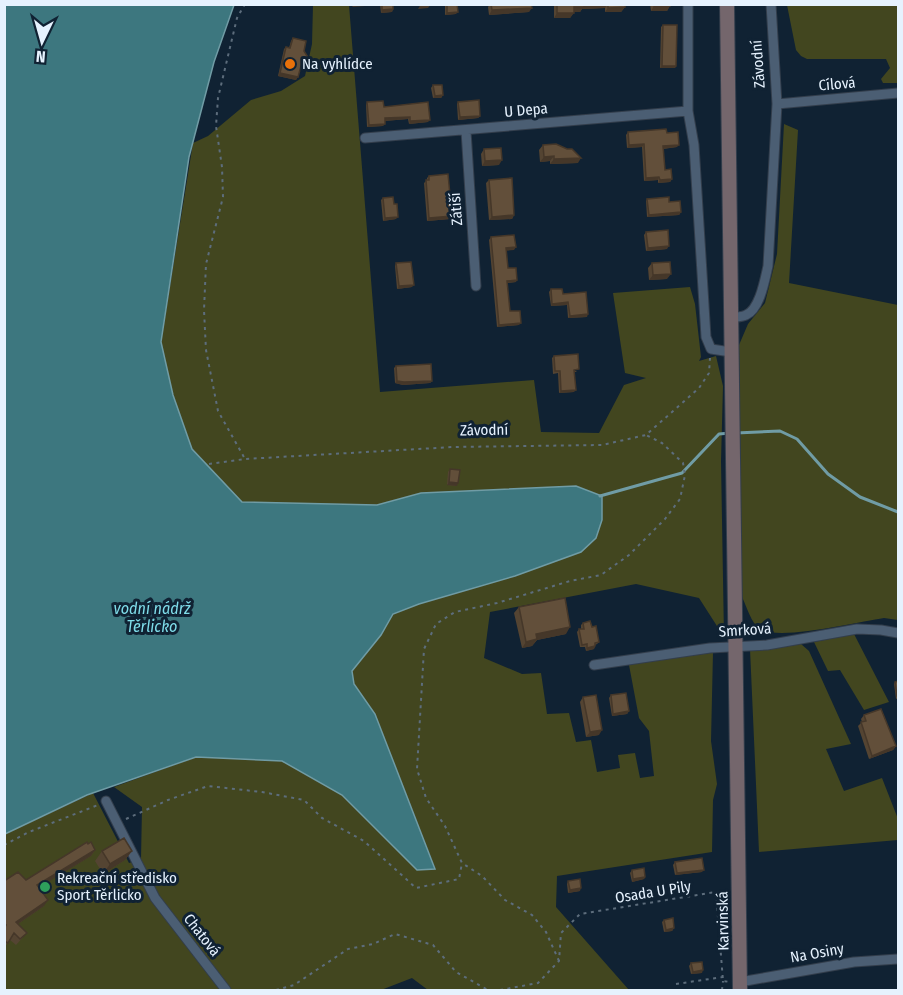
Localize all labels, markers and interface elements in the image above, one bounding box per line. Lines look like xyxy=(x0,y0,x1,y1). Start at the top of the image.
north arrow xyxy=(12,12,72,72)
street label: Závodní xyxy=(747,39,769,89)
text: N xyxy=(35,47,46,66)
place label: Na vyhlídce xyxy=(302,55,373,73)
marker: Na vyhlídce xyxy=(283,57,297,71)
street label: Cílová xyxy=(818,73,856,95)
street label: U Depa xyxy=(503,99,549,121)
street label: Zátiší xyxy=(446,192,466,226)
street label: Závodní xyxy=(460,421,508,439)
water label: vodní nádrž Těrlicko xyxy=(114,599,191,636)
street label: Smrková xyxy=(718,619,772,641)
place label: Rekreační středisko Sport Těrlicko xyxy=(57,869,177,904)
street label: Osada U Pily xyxy=(614,877,692,907)
marker: Rekreační středisko Sport Těrlicko xyxy=(38,880,52,894)
street label: Karvinská xyxy=(713,891,733,951)
street label: Chatová xyxy=(180,910,224,960)
street label: Na Osiny xyxy=(789,939,845,967)

